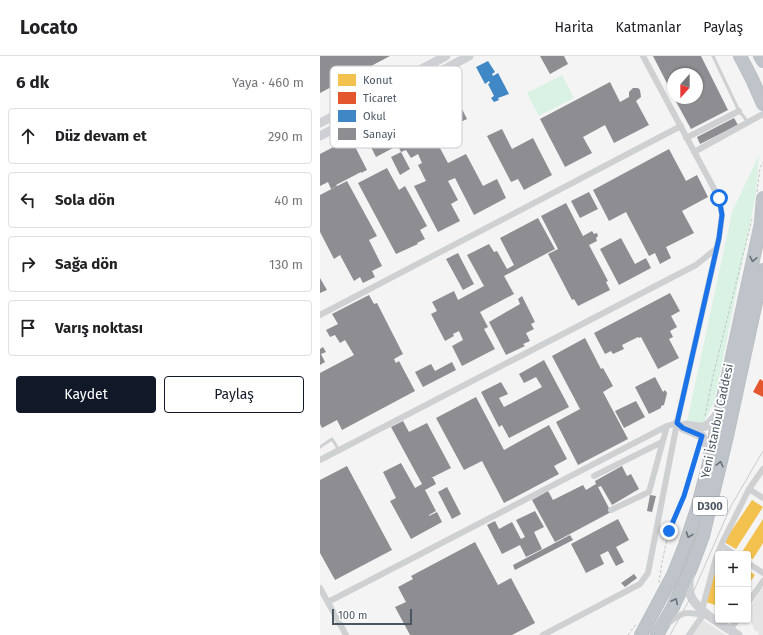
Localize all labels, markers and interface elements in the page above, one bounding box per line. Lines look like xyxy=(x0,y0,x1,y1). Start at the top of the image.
text: Locato xyxy=(20,16,78,39)
text: Harita xyxy=(555,19,594,36)
text: Katmanlar xyxy=(616,19,681,36)
text: Paylaş xyxy=(703,19,743,36)
legend xyxy=(330,66,462,148)
north arrow xyxy=(667,68,703,104)
text: 6 dk xyxy=(16,72,49,93)
text: Konut xyxy=(363,74,393,87)
text: Yaya · 460 m xyxy=(232,75,304,90)
text: Ticaret xyxy=(363,92,397,105)
text: Okul xyxy=(363,110,386,123)
icon: ahead xyxy=(17,125,39,147)
text: Düz devam et xyxy=(55,127,147,145)
text: Sanayi xyxy=(363,128,396,141)
text: 290 m xyxy=(268,129,303,144)
icon: left xyxy=(17,189,39,211)
route start xyxy=(710,189,728,207)
text: Sola dön xyxy=(55,191,115,209)
text: 40 m xyxy=(274,193,303,208)
icon: right xyxy=(17,253,39,275)
text: Sağa dön xyxy=(55,255,118,273)
one-way arrow xyxy=(749,256,757,262)
text: 130 m xyxy=(269,257,303,272)
icon: arrive xyxy=(17,317,39,339)
text: Varış noktası xyxy=(55,319,143,337)
street label: Yeni İstanbul Caddesi xyxy=(697,362,736,480)
button: Kaydet xyxy=(16,376,156,413)
button: Paylaş xyxy=(164,376,304,413)
one-way arrow xyxy=(715,461,724,468)
road number: D300 xyxy=(693,497,727,515)
route end xyxy=(660,522,678,540)
one-way arrow xyxy=(685,532,693,539)
map controls xyxy=(715,551,751,623)
button: + xyxy=(715,551,751,587)
button: − xyxy=(715,587,751,623)
one-way arrow xyxy=(671,598,678,605)
scale bar xyxy=(332,607,412,626)
text: 100 m xyxy=(338,609,367,622)

